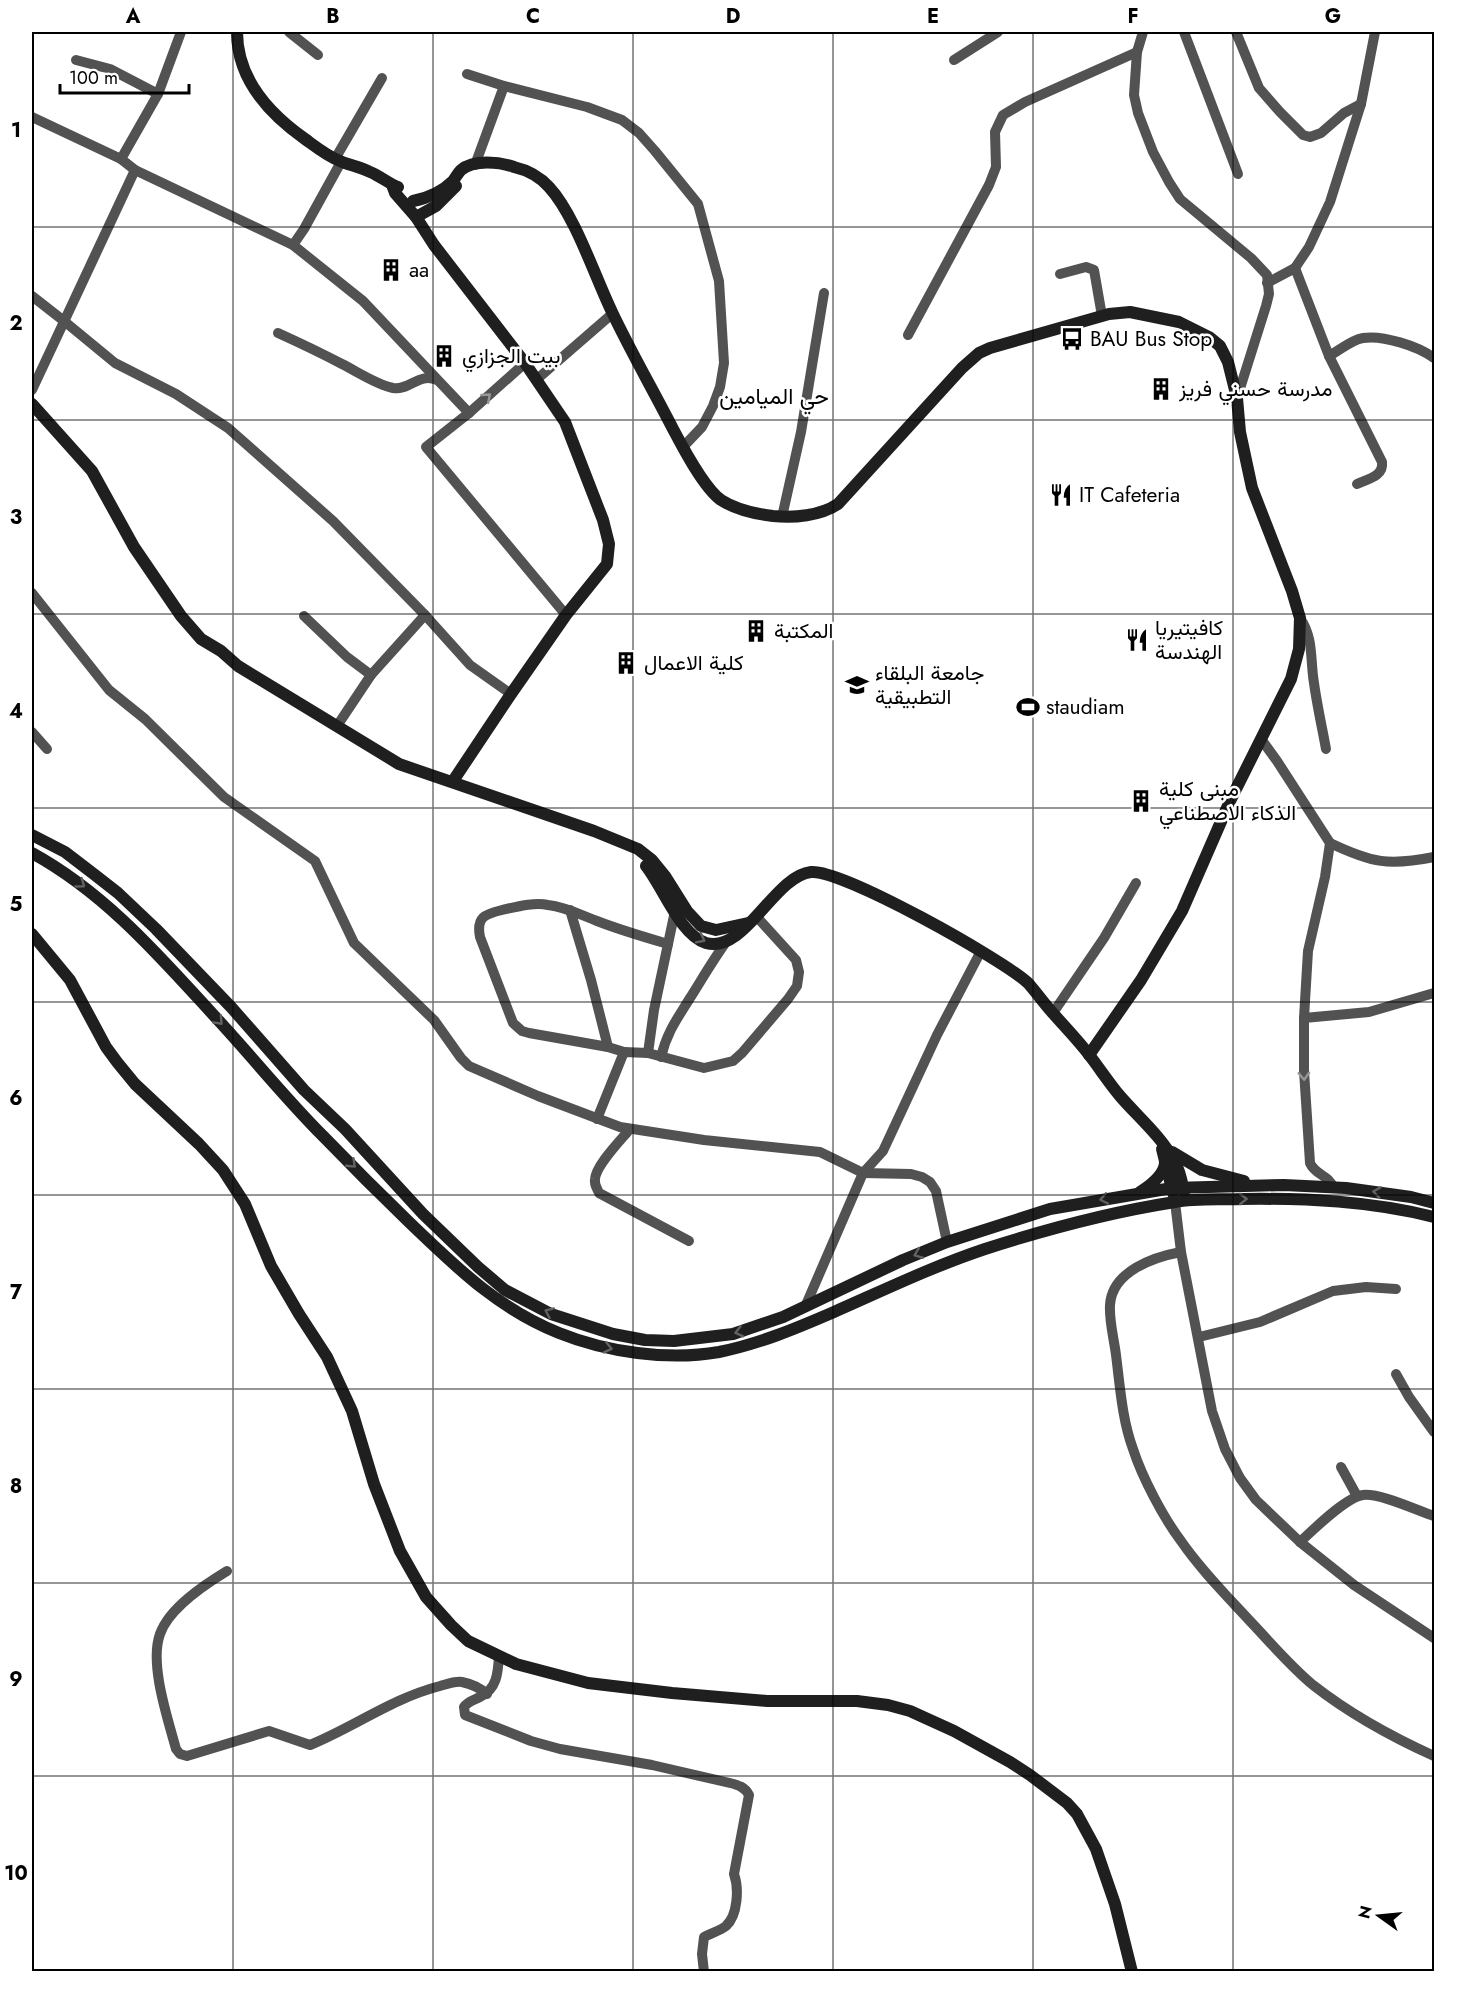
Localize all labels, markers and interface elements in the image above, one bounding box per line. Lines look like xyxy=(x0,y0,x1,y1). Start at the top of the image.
text: A xyxy=(125,2,141,31)
text: B xyxy=(326,2,340,31)
text: C xyxy=(526,2,540,31)
text: D xyxy=(726,2,740,31)
text: E xyxy=(927,2,939,31)
text: F xyxy=(1127,2,1139,31)
text: G xyxy=(1325,2,1341,31)
scale bar xyxy=(60,57,189,95)
text: 100 m xyxy=(69,65,118,91)
text: 1 xyxy=(11,116,21,145)
place label: aa xyxy=(409,255,429,285)
building icon: aa xyxy=(378,257,404,283)
text: 2 xyxy=(9,309,23,338)
place label: BAU Bus Stop xyxy=(1090,324,1212,354)
bus stop icon: BAU Bus Stop xyxy=(1059,326,1085,352)
place label: بيت الجزازي xyxy=(462,341,560,373)
building icon: بيت الجزازي xyxy=(431,343,457,369)
place label: مدرسة حسني فريز xyxy=(1178,374,1333,406)
building icon: مدرسة حسني فريز xyxy=(1148,376,1174,402)
district label: حي الميامين xyxy=(719,380,829,415)
one-way arrow xyxy=(481,393,491,404)
place label: IT Cafeteria xyxy=(1079,480,1180,510)
restaurant icon: IT Cafeteria xyxy=(1048,482,1074,508)
text: 3 xyxy=(10,503,22,532)
place label: كافيتيريا الهندسة xyxy=(1155,613,1223,667)
place label: المكتبة xyxy=(774,616,833,646)
building icon: المكتبة xyxy=(743,618,769,644)
restaurant icon: كافيتيريا الهندسة xyxy=(1124,627,1150,653)
place label: كلية الاعمال xyxy=(644,648,744,678)
building icon: كلية الاعمال xyxy=(613,650,639,676)
place label: جامعة البلقاء التطبيقية xyxy=(875,658,984,712)
school or university icon: جامعة البلقاء التطبيقية xyxy=(844,672,870,698)
place label: staudiam xyxy=(1046,692,1125,722)
sports icon: staudiam xyxy=(1015,694,1041,720)
text: 4 xyxy=(9,697,23,726)
place label: مبنى كلية الذكاء الاصطناعي xyxy=(1159,774,1296,830)
building icon: مبنى كلية الذكاء الاصطناعي xyxy=(1128,788,1154,814)
one-way arrow xyxy=(75,877,86,888)
text: 5 xyxy=(10,890,23,919)
one-way arrow xyxy=(695,932,705,943)
one-way arrow xyxy=(212,1014,223,1025)
one-way arrow xyxy=(1298,1072,1311,1081)
text: 6 xyxy=(9,1084,23,1113)
one-way arrow xyxy=(345,1157,355,1168)
one-way arrow xyxy=(1372,1187,1382,1199)
one-way arrow xyxy=(1100,1192,1110,1205)
one-way arrow xyxy=(1239,1193,1248,1205)
one-way arrow xyxy=(913,1247,924,1259)
text: 7 xyxy=(10,1278,23,1307)
one-way arrow xyxy=(545,1308,556,1320)
one-way arrow xyxy=(734,1324,744,1337)
one-way arrow xyxy=(603,1340,613,1353)
text: 8 xyxy=(10,1472,22,1501)
text: 9 xyxy=(9,1665,23,1694)
text: 10 xyxy=(4,1859,28,1888)
north arrow xyxy=(1349,1886,1409,1946)
text: N xyxy=(1352,1903,1378,1921)

